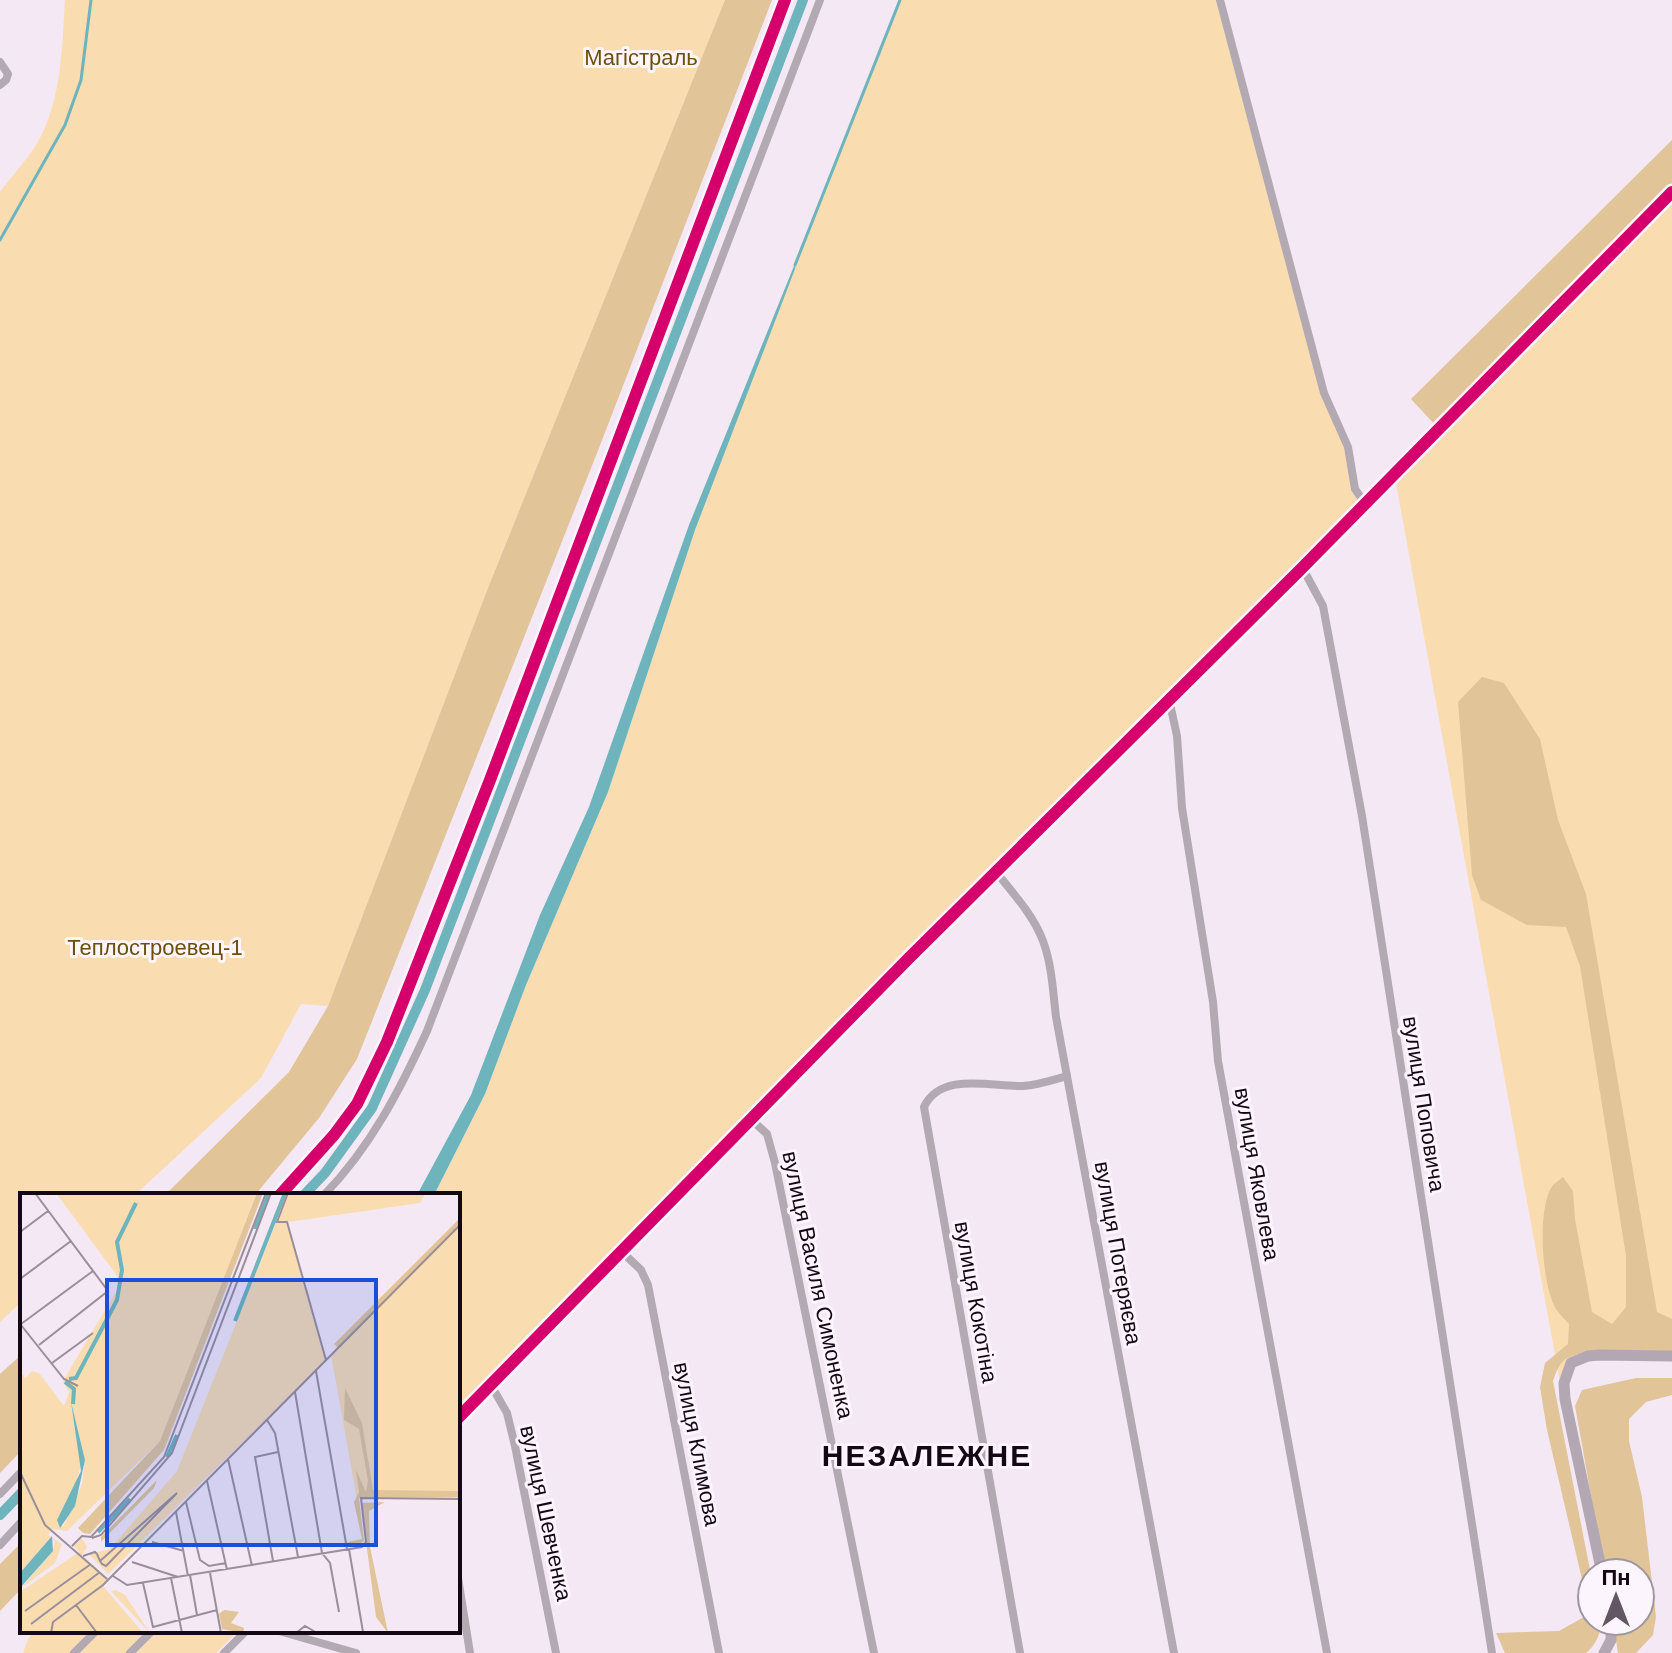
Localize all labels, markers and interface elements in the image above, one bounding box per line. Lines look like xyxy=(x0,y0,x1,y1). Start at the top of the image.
park label: Магістраль xyxy=(584,45,698,70)
park label: Теплостроевец-1 xyxy=(67,935,243,960)
street label: вулиця Поповича xyxy=(1398,1014,1450,1194)
street label: вулиця Яковлева xyxy=(1229,1085,1285,1263)
street label: вулиця Василя Симоненка xyxy=(777,1149,859,1422)
street label: вулиця Потеряєва xyxy=(1090,1159,1147,1347)
inset map xyxy=(20,1193,460,1633)
street label: вулиця Кокотіна xyxy=(949,1219,1003,1385)
street label: вулиця Климова xyxy=(669,1360,725,1529)
street label: вулиця Шевченка xyxy=(515,1423,577,1604)
district label: НЕЗАЛЕЖНЕ xyxy=(822,1439,1032,1472)
north arrow xyxy=(1576,1557,1656,1637)
text: Пн xyxy=(1601,1565,1631,1590)

